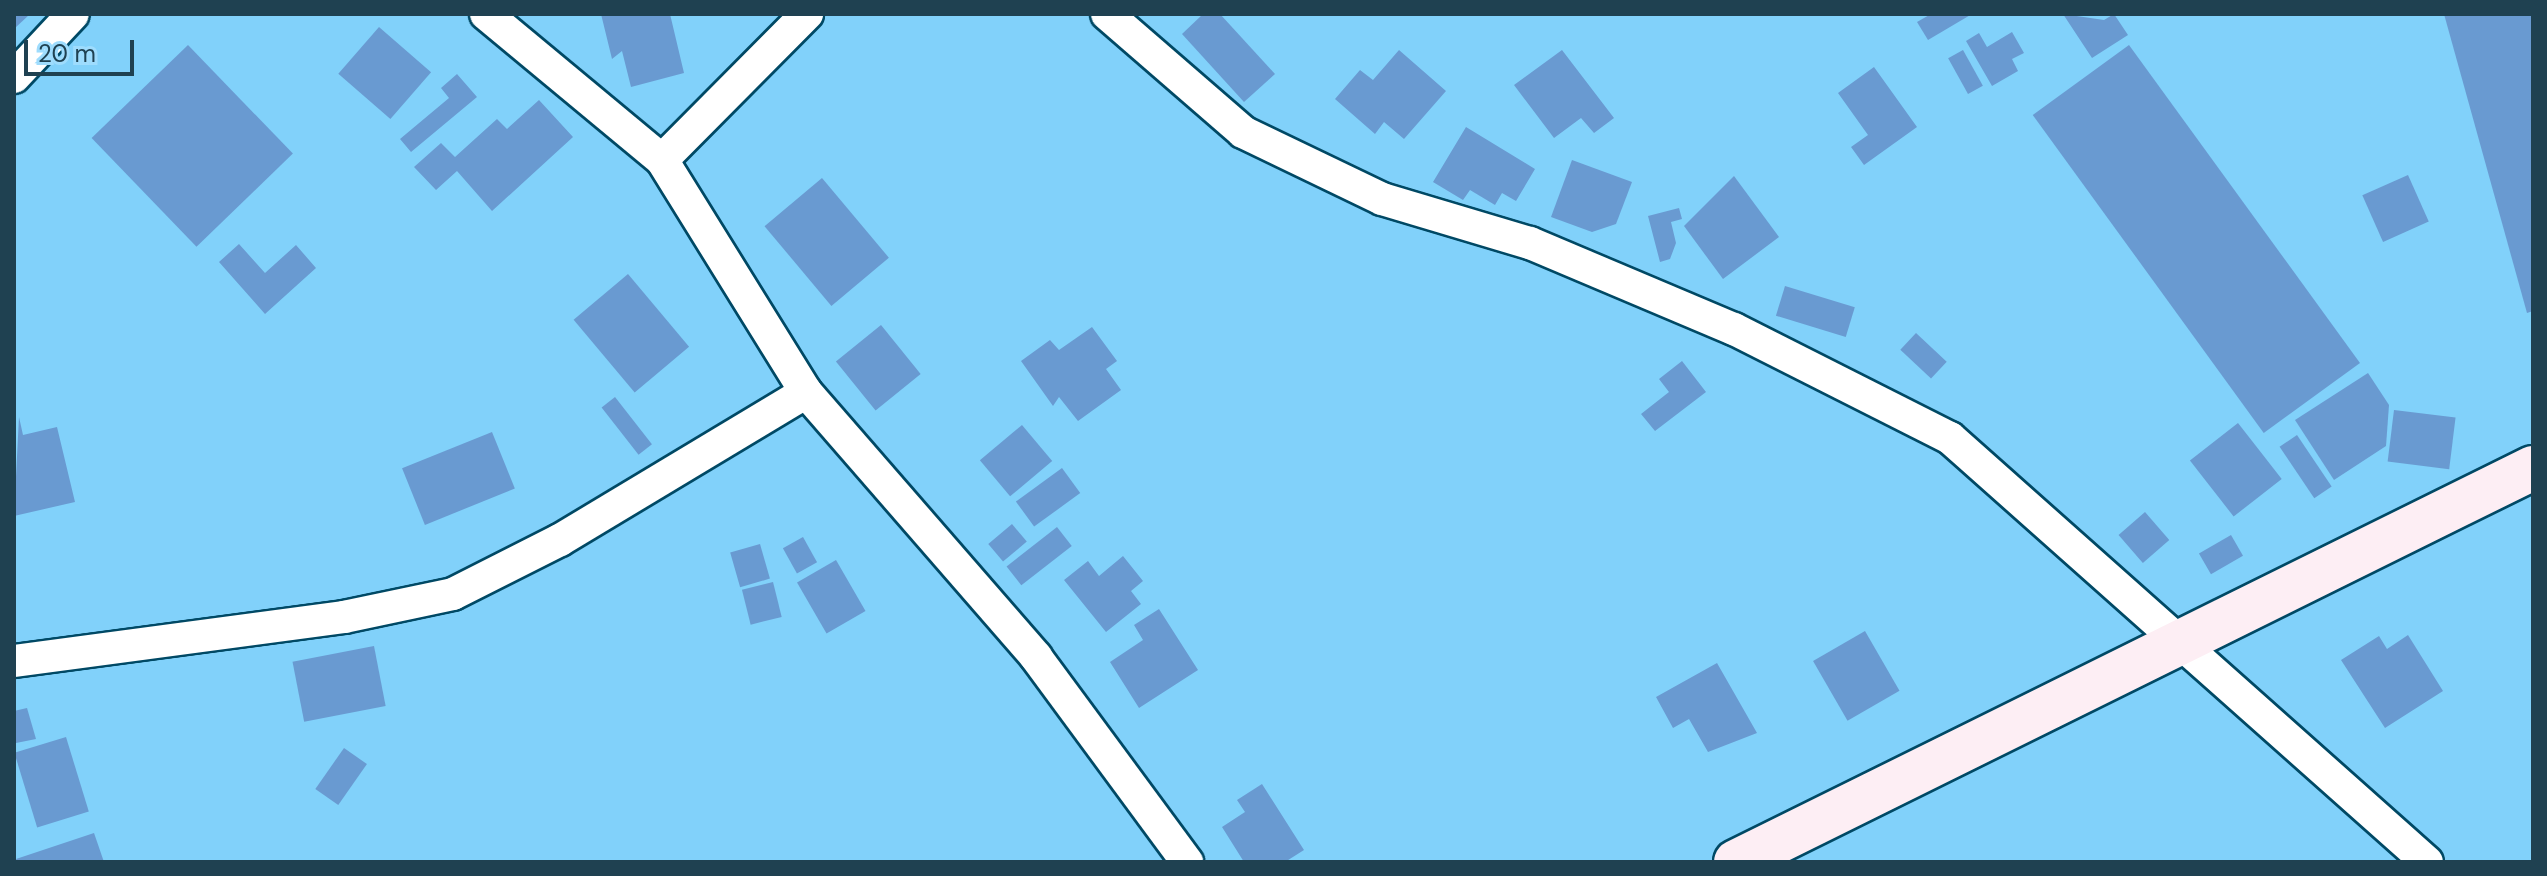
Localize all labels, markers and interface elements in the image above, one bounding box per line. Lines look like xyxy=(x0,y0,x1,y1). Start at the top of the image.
scale bar xyxy=(28,24,138,74)
text: 20 m xyxy=(38,38,96,69)

